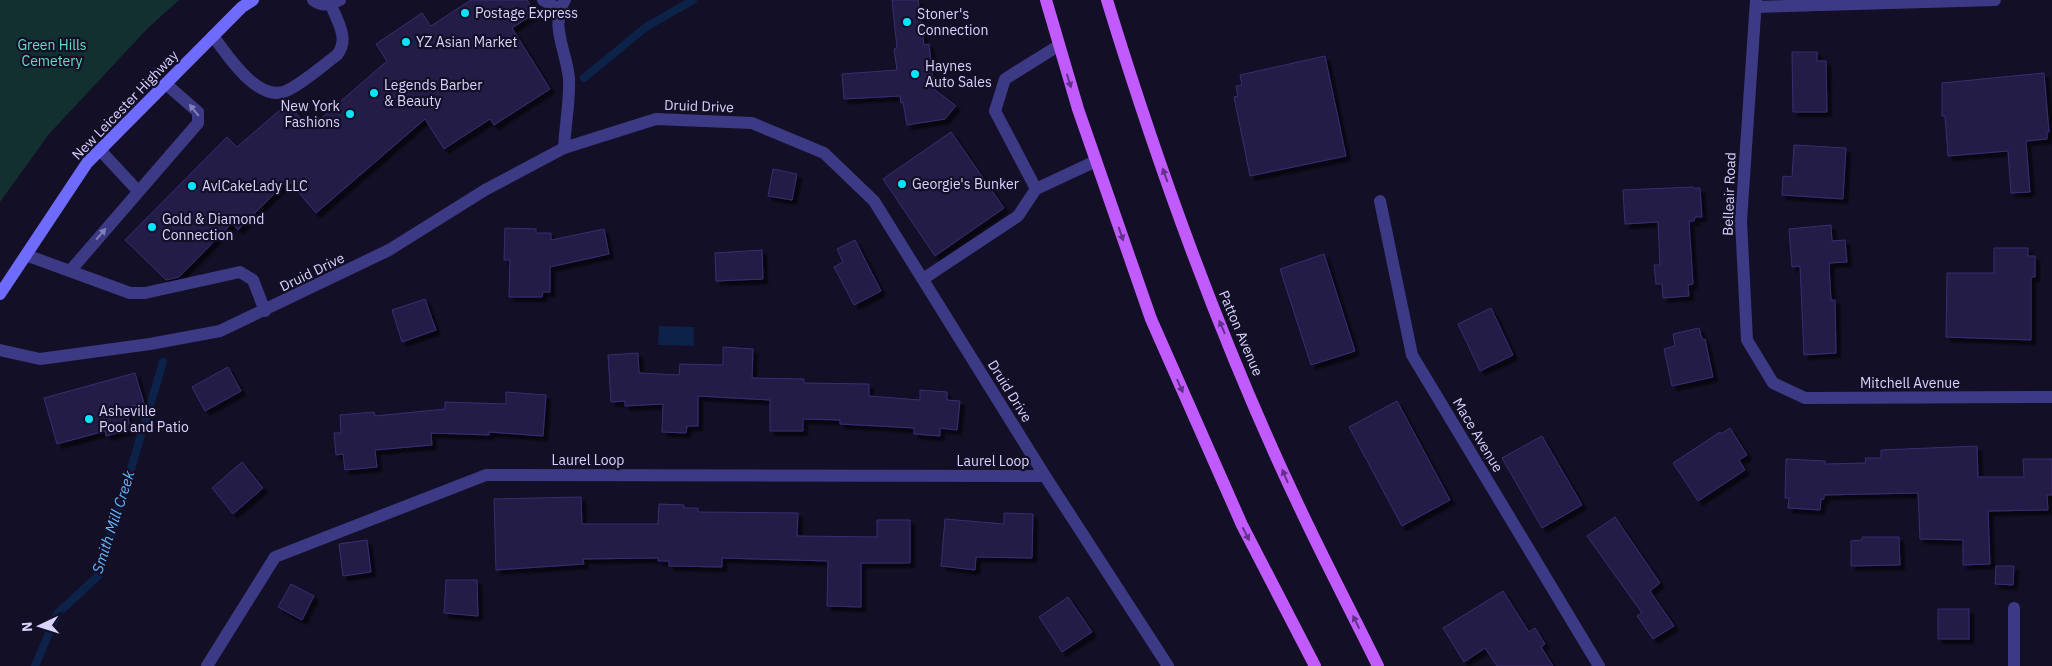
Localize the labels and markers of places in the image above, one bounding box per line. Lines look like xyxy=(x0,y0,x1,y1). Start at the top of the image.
place label: Postage Express xyxy=(475,4,578,22)
place label: Stoner's Connection xyxy=(917,5,988,39)
marker: Postage Express xyxy=(459,7,471,19)
marker: Stoner's Connection xyxy=(901,16,913,28)
place label: YZ Asian Market xyxy=(416,33,518,51)
marker: YZ Asian Market xyxy=(400,36,412,48)
place label: Haynes Auto Sales xyxy=(925,57,992,91)
marker: Haynes Auto Sales xyxy=(909,68,921,80)
place label: Legends Barber & Beauty xyxy=(384,76,482,110)
marker: Legends Barber & Beauty xyxy=(368,87,380,99)
place label: New York Fashions xyxy=(280,97,341,131)
marker: New York Fashions xyxy=(344,108,356,120)
place label: Georgie's Bunker xyxy=(912,175,1019,193)
place label: AvlCakeLady LLC xyxy=(202,177,308,195)
marker: Georgie's Bunker xyxy=(896,178,908,190)
marker: AvlCakeLady LLC xyxy=(186,180,198,192)
place label: Gold & Diamond Connection xyxy=(162,210,264,244)
marker: Gold & Diamond Connection xyxy=(146,221,158,233)
place label: Asheville Pool and Patio xyxy=(99,402,189,436)
marker: Asheville Pool and Patio xyxy=(83,413,95,425)

